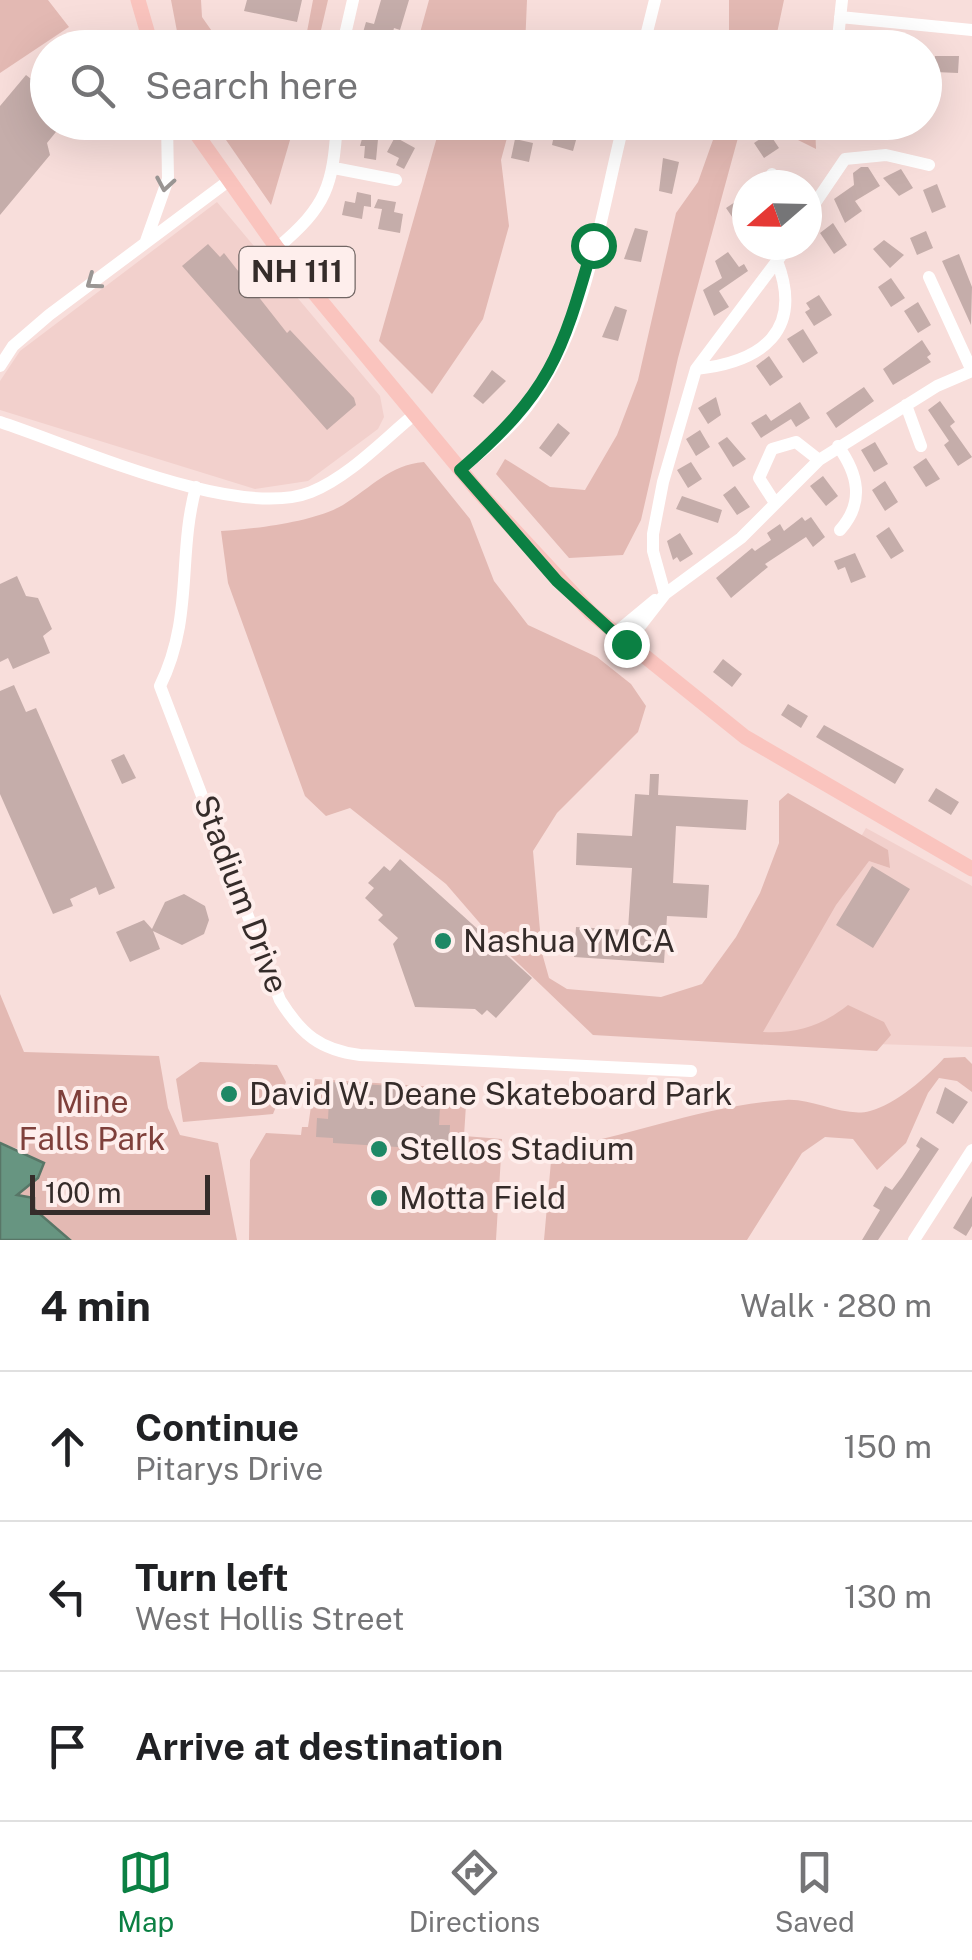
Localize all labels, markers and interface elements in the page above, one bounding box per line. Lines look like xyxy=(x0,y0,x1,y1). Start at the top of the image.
search box xyxy=(30,30,942,140)
icon: search xyxy=(65,58,120,113)
text: Search here xyxy=(145,63,358,108)
north arrow xyxy=(732,170,822,260)
one-way arrow xyxy=(155,176,176,192)
route start xyxy=(571,223,617,269)
road number: NH 111 xyxy=(240,247,354,297)
one-way arrow xyxy=(86,270,104,287)
route end xyxy=(604,622,650,668)
street label: Stadium Drive xyxy=(187,790,296,998)
place label: Nashua YMCA xyxy=(463,922,675,959)
marker: Nashua YMCA xyxy=(432,930,454,952)
place label: David W. Deane Skateboard Park xyxy=(249,1075,733,1112)
park label: Mine Falls Park xyxy=(19,1083,165,1157)
marker: David W. Deane Skateboard Park xyxy=(218,1083,240,1105)
place label: Stellos Stadium xyxy=(399,1130,634,1167)
marker: Stellos Stadium xyxy=(368,1138,390,1160)
scale bar xyxy=(30,1170,210,1214)
text: 100 m xyxy=(45,1176,122,1209)
place label: Motta Field xyxy=(399,1179,566,1216)
marker: Motta Field xyxy=(368,1187,390,1209)
text: 4 min xyxy=(40,1281,151,1330)
text: Walk · 280 m xyxy=(740,1287,932,1324)
text: Continue xyxy=(135,1405,299,1450)
icon: ahead xyxy=(40,1419,95,1474)
text: 150 m xyxy=(843,1428,932,1465)
text: Pitarys Drive xyxy=(135,1450,324,1487)
text: Turn left xyxy=(135,1555,289,1600)
icon: left xyxy=(40,1569,95,1624)
text: 130 m xyxy=(844,1578,932,1615)
text: West Hollis Street xyxy=(135,1600,405,1637)
icon: arrive xyxy=(40,1719,95,1774)
text: Arrive at destination xyxy=(135,1724,503,1769)
tab: Map xyxy=(117,1845,174,1938)
tab: Directions xyxy=(409,1845,540,1938)
tab: Saved xyxy=(775,1845,855,1938)

